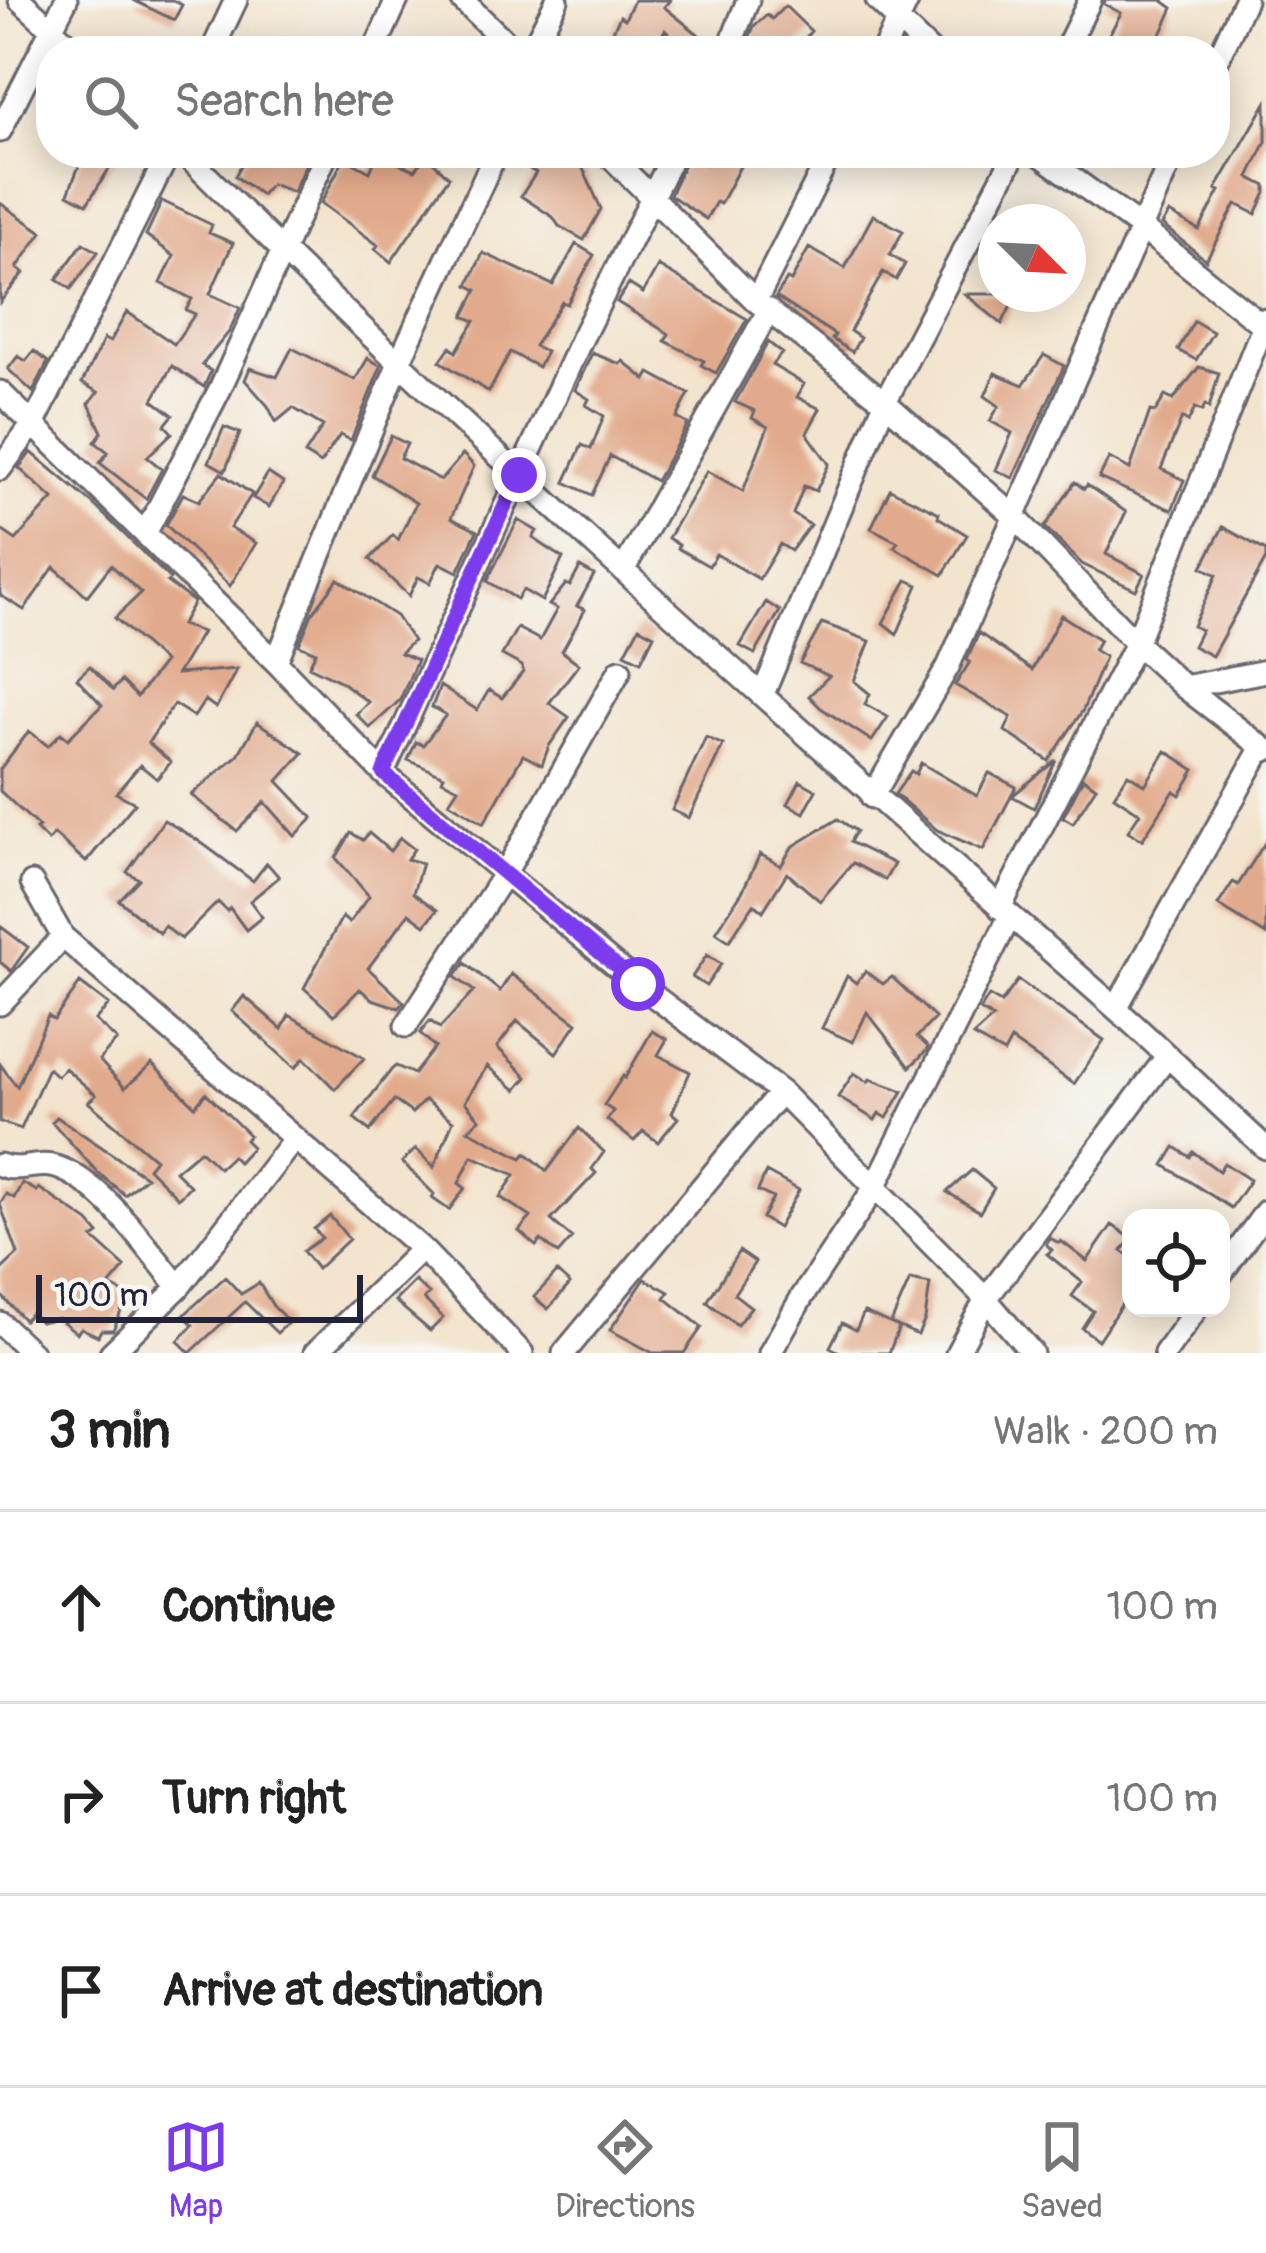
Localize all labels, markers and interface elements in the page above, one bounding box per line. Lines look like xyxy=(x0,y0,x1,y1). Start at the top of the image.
search box xyxy=(36,36,1230,168)
icon: search xyxy=(78,69,144,135)
text: Search here xyxy=(174,74,394,130)
north arrow xyxy=(978,204,1086,312)
route end xyxy=(492,448,546,502)
route start xyxy=(611,957,665,1011)
map controls xyxy=(1122,1209,1230,1317)
button: locate xyxy=(1122,1209,1230,1317)
scale bar xyxy=(36,1269,363,1322)
text: 100 m xyxy=(54,1275,148,1316)
text: 3 min xyxy=(48,1399,170,1463)
text: Walk · 200 m xyxy=(993,1407,1218,1456)
icon: ahead xyxy=(48,1574,114,1640)
text: Continue xyxy=(162,1579,335,1635)
text: 100 m xyxy=(1106,1582,1218,1631)
icon: right xyxy=(48,1766,114,1832)
text: Turn right xyxy=(162,1771,346,1827)
text: 100 m xyxy=(1106,1774,1218,1823)
icon: arrive xyxy=(48,1958,114,2024)
text: Arrive at destination xyxy=(162,1963,543,2019)
tab: Map xyxy=(163,2114,229,2227)
tab: Directions xyxy=(555,2114,695,2227)
tab: Saved xyxy=(1021,2114,1103,2227)

